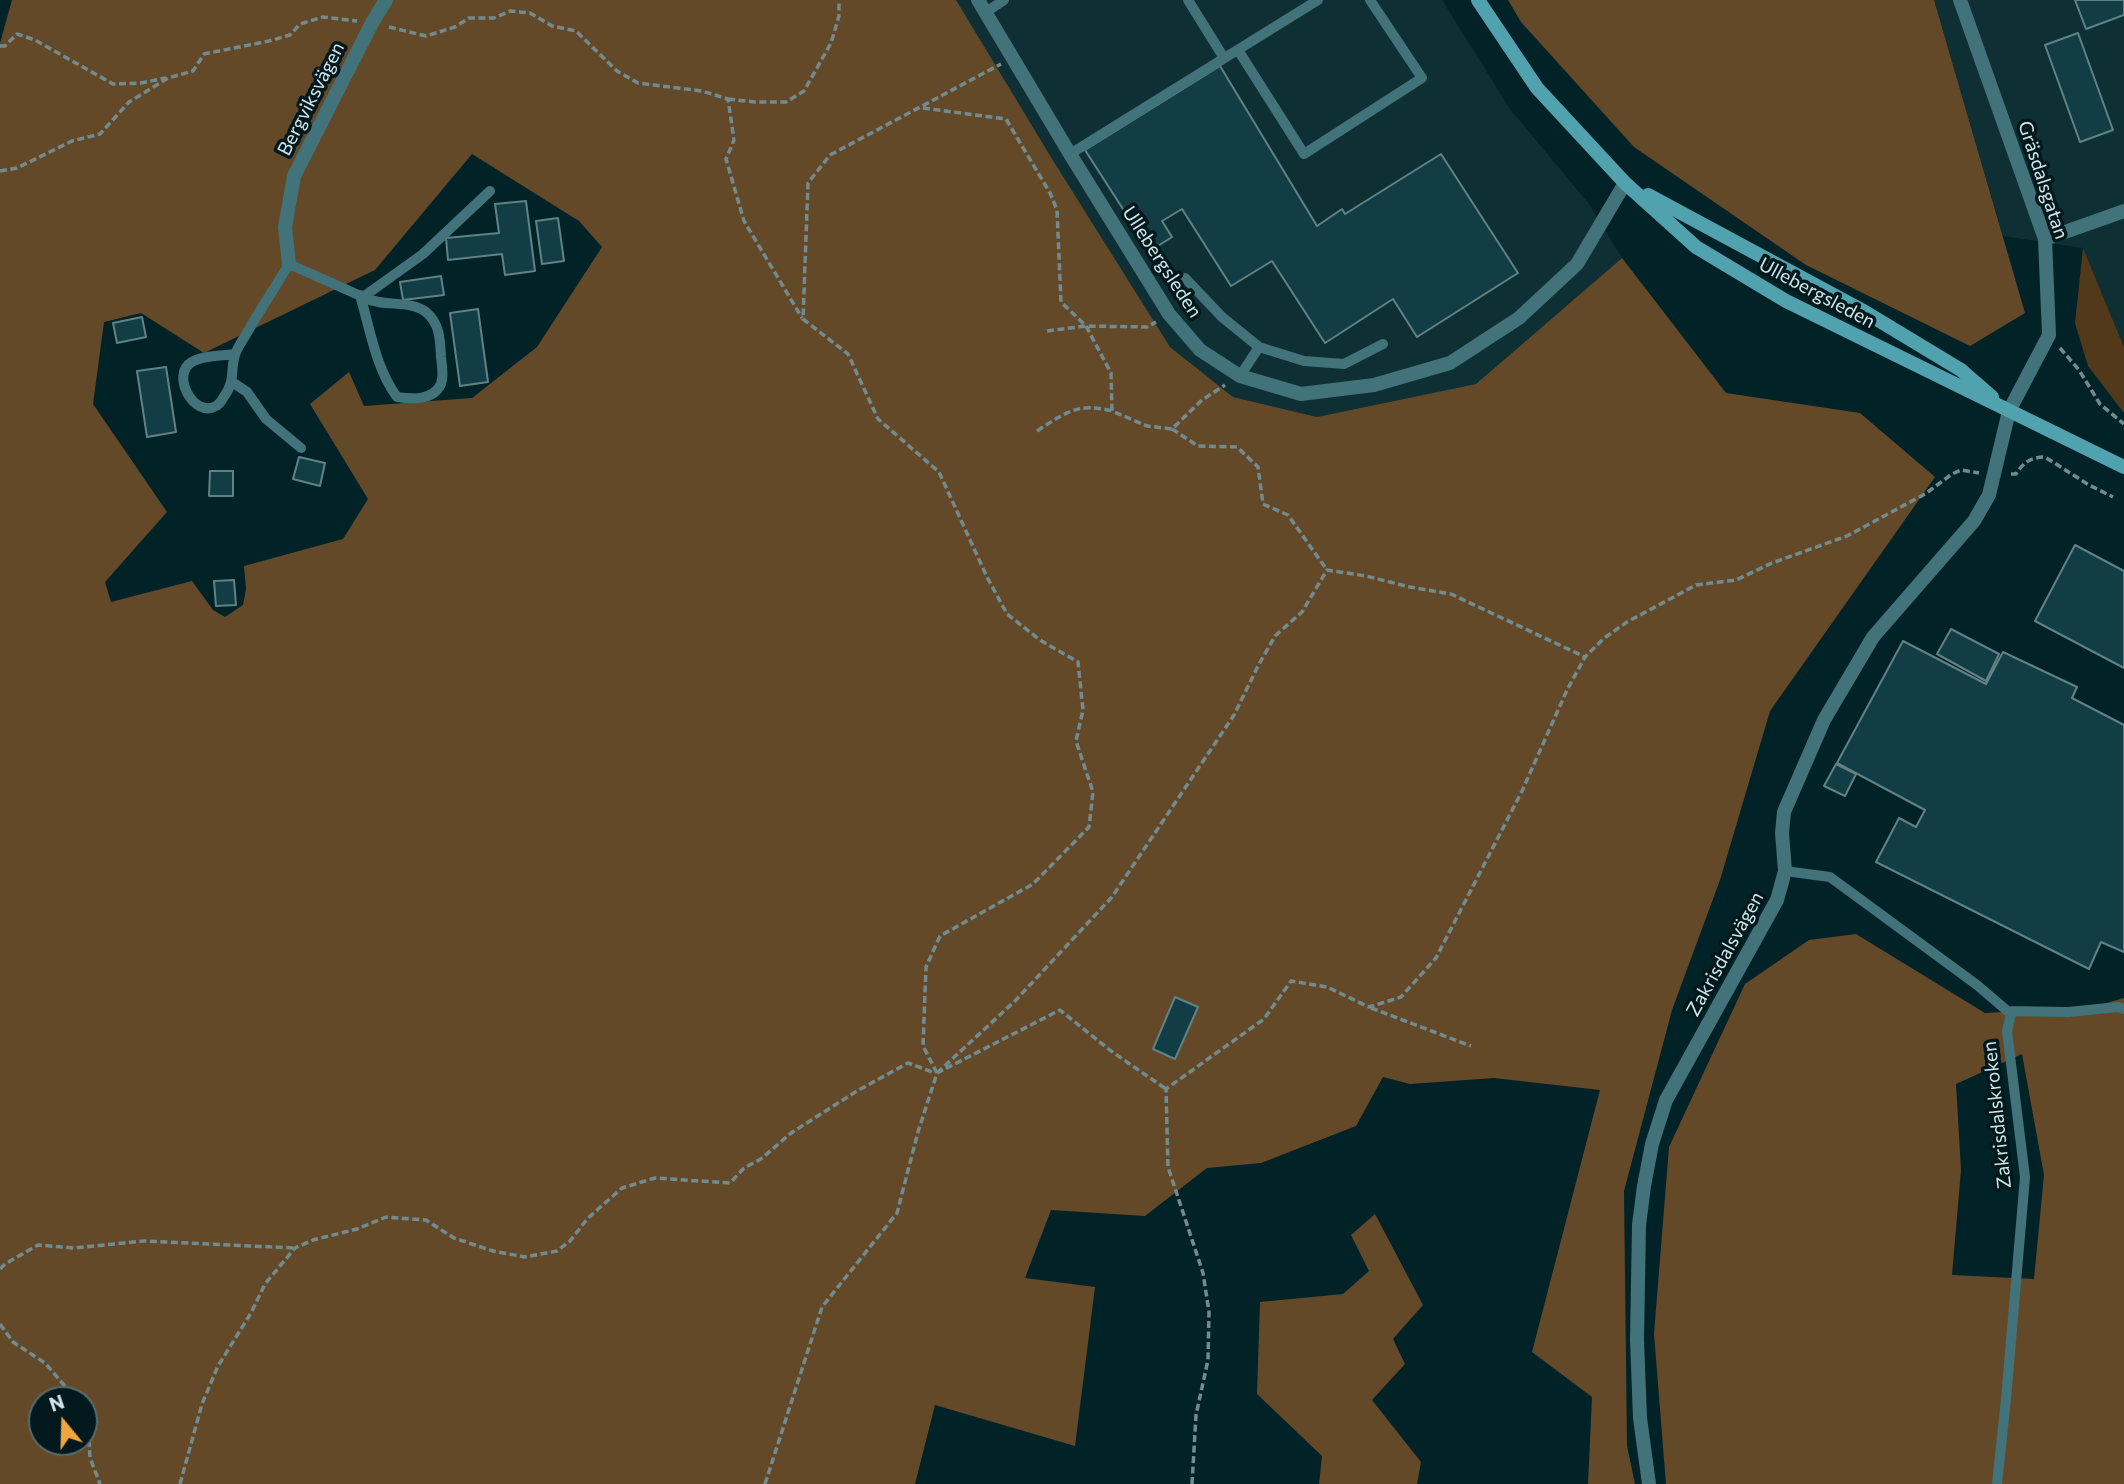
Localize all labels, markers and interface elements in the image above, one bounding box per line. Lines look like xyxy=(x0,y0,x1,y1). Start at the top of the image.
street label: Bergviksvägen xyxy=(273,39,349,159)
street label: Gräsdalsgatan xyxy=(2013,118,2073,242)
street label: Ullebergsleden xyxy=(1118,202,1206,322)
street label: Ullebergsleden xyxy=(1755,253,1879,333)
street label: Zakrisdalsvägen xyxy=(1681,888,1769,1020)
street label: Zakrisdalskroken xyxy=(1978,1040,2016,1190)
north arrow xyxy=(28,1386,98,1456)
text: N xyxy=(46,1389,67,1416)

